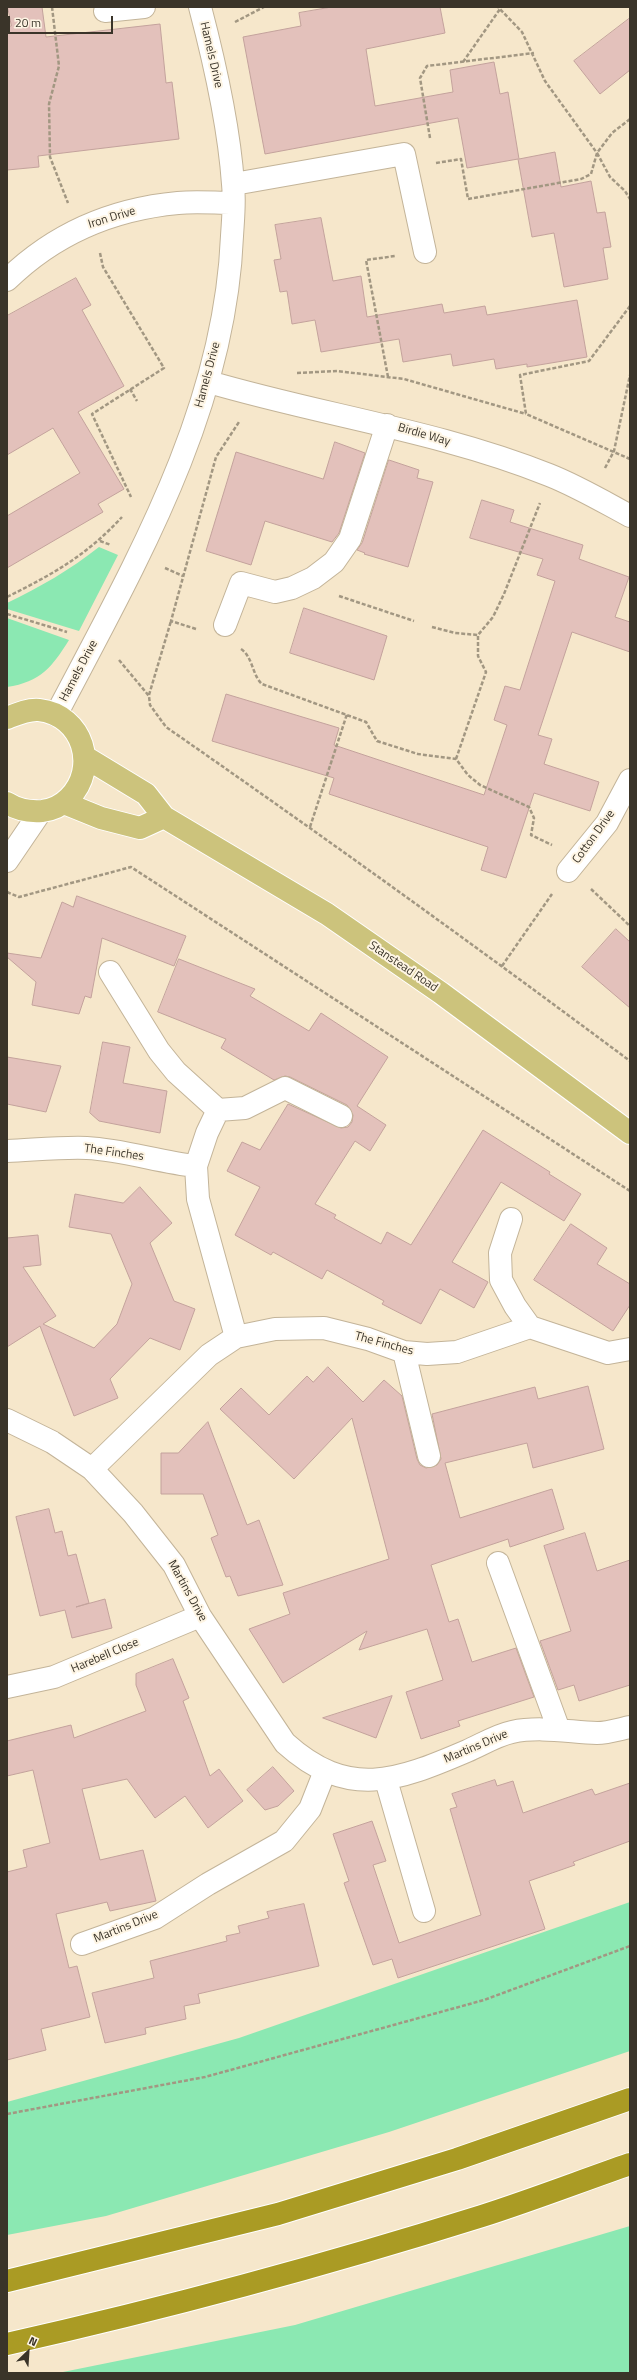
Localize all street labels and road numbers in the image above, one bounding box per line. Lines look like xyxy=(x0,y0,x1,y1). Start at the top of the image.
street label: Hamels Drive xyxy=(196,21,226,89)
street label: Iron Drive xyxy=(87,204,137,232)
street label: Hamels Drive xyxy=(192,341,224,409)
street label: Birdie Way xyxy=(396,421,452,449)
street label: Hamels Drive xyxy=(57,638,101,704)
street label: Cotton Drive xyxy=(570,807,618,867)
street label: Stanstead Road xyxy=(366,939,440,995)
street label: The Finches xyxy=(83,1142,145,1164)
street label: The Finches xyxy=(353,1329,415,1359)
street label: Martins Drive xyxy=(164,1558,210,1624)
street label: Harebell Close xyxy=(69,1635,141,1677)
street label: Martins Drive xyxy=(442,1727,510,1767)
street label: Martins Drive xyxy=(92,1908,160,1946)

